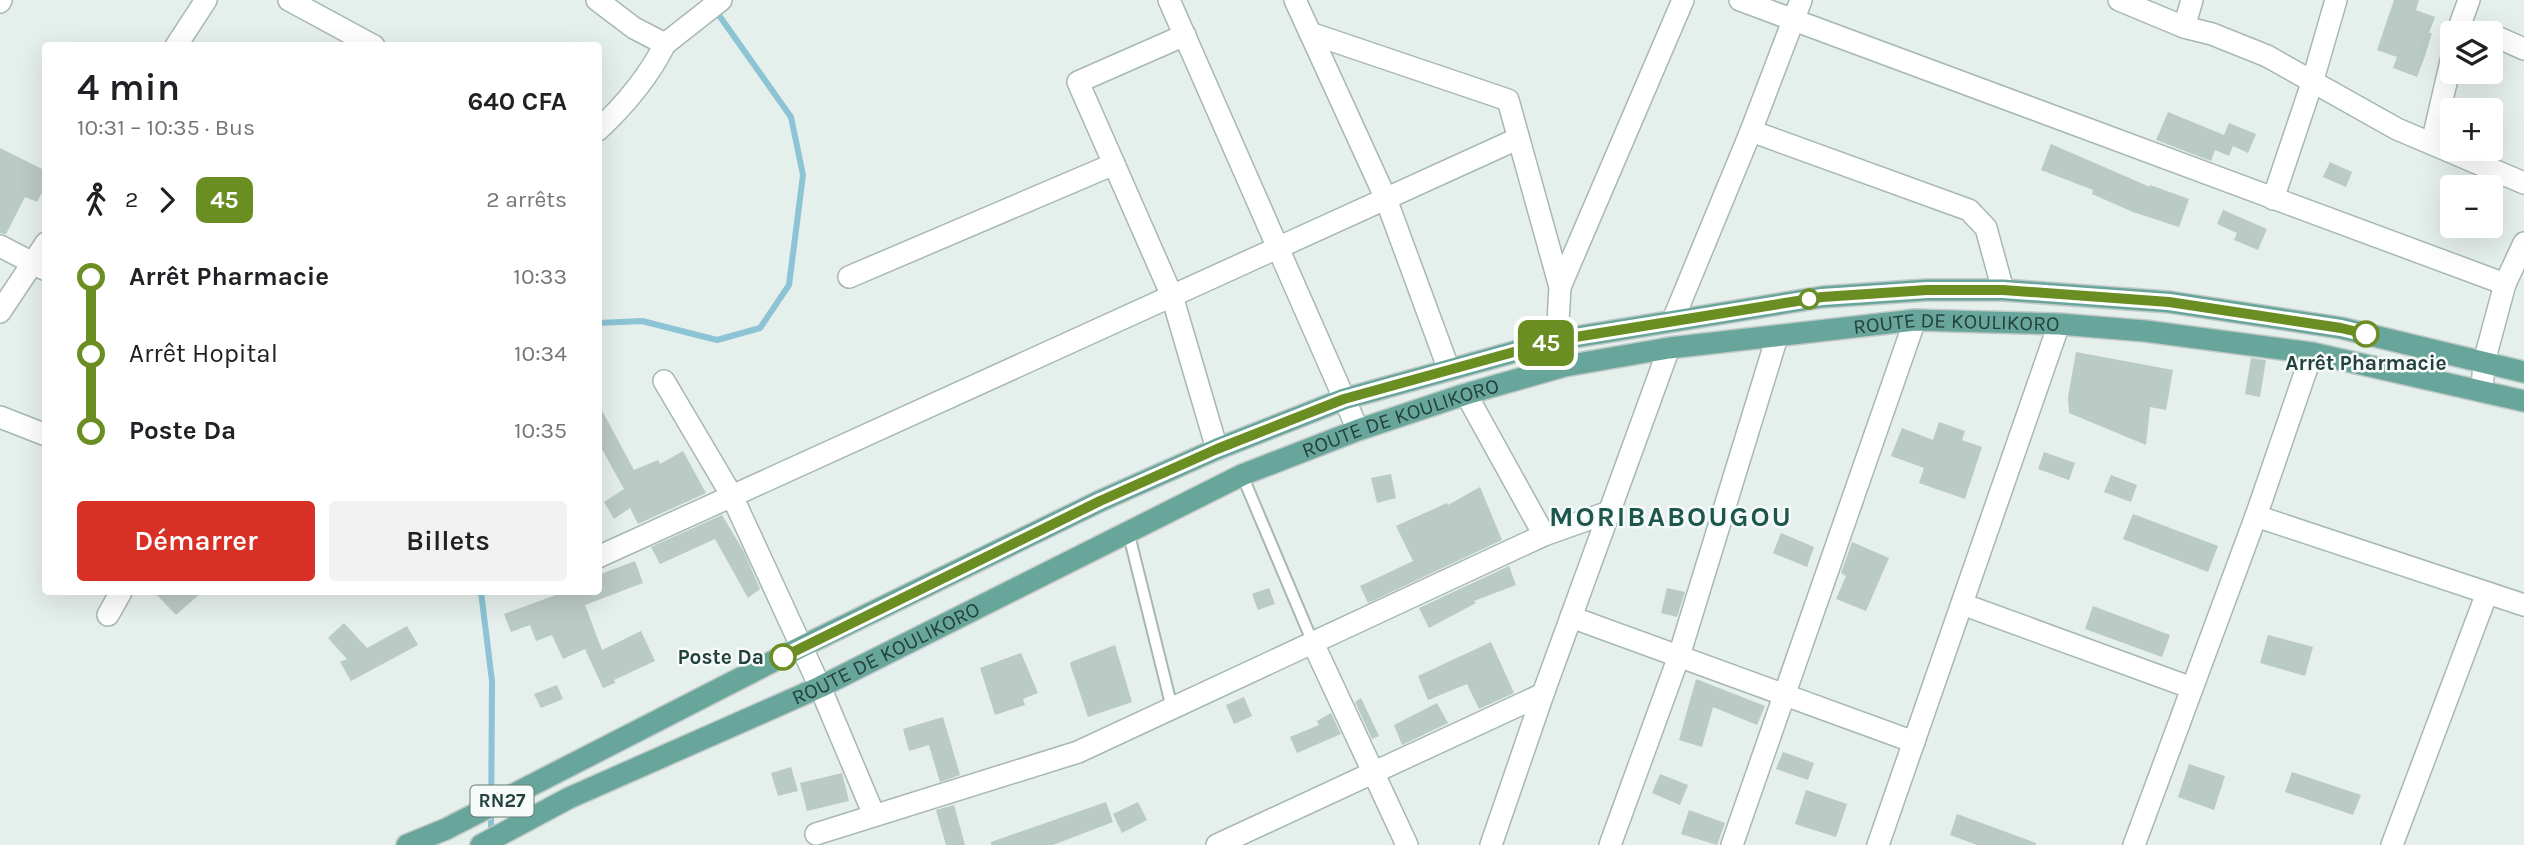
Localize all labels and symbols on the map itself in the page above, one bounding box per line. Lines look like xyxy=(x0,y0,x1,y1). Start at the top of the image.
unlabelled marker xyxy=(1799,289,1819,309)
street label: ROUTE DE KOULIKORO xyxy=(1852,308,2060,339)
line badge: 45 xyxy=(1514,320,1578,366)
marker: Arrêt Pharmacie xyxy=(2353,321,2379,347)
place label: Arrêt Pharmacie xyxy=(2285,351,2447,375)
street label: ROUTE DE KOULIKORO xyxy=(1298,373,1502,463)
district label: MORIBABOUGOU xyxy=(1549,500,1793,533)
street label: ROUTE DE KOULIKORO xyxy=(788,597,984,710)
marker: Poste Da xyxy=(770,644,796,670)
place label: Poste Da xyxy=(677,645,764,669)
road number: RN27 xyxy=(470,786,534,816)

